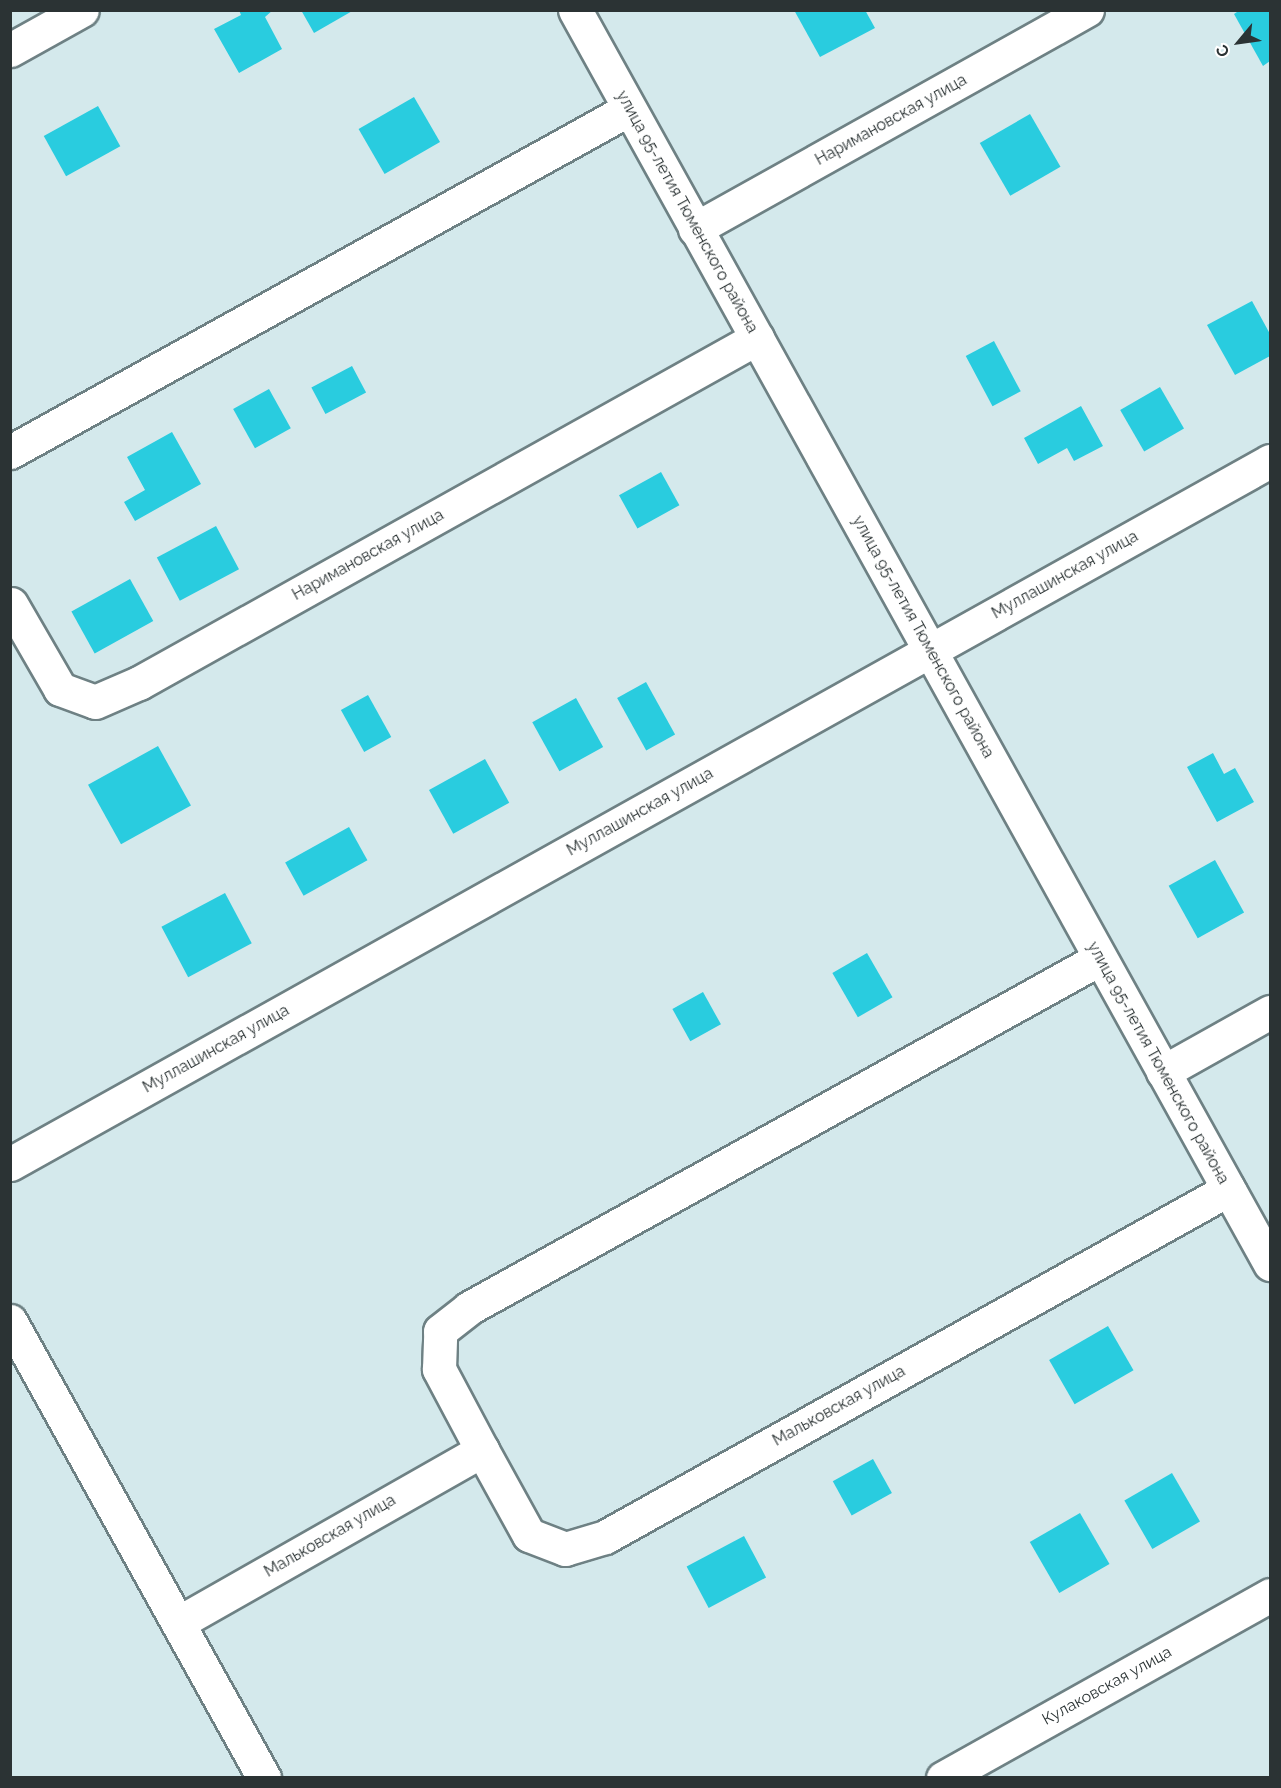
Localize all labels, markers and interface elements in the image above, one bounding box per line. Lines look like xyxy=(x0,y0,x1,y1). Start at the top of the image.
north arrow xyxy=(1209,12,1269,72)
text: С xyxy=(1212,42,1234,60)
street label: Наримановская улица xyxy=(812,70,970,170)
street label: улица 95-летия Тюменского района xyxy=(612,87,762,337)
street label: Наримановская улица xyxy=(289,505,447,605)
street label: улица 95-летия Тюменского района xyxy=(848,512,998,762)
street label: Муллашинская улица xyxy=(988,527,1142,623)
street label: Муллашинская улица xyxy=(563,764,717,860)
street label: улица 95-летия Тюменского района xyxy=(1083,938,1233,1188)
street label: Муллашинская улица xyxy=(139,1001,293,1097)
street label: Мальковская улица xyxy=(769,1361,909,1451)
street label: Мальковская улица xyxy=(261,1490,399,1582)
street label: Кулаковская улица xyxy=(1039,1642,1175,1730)

